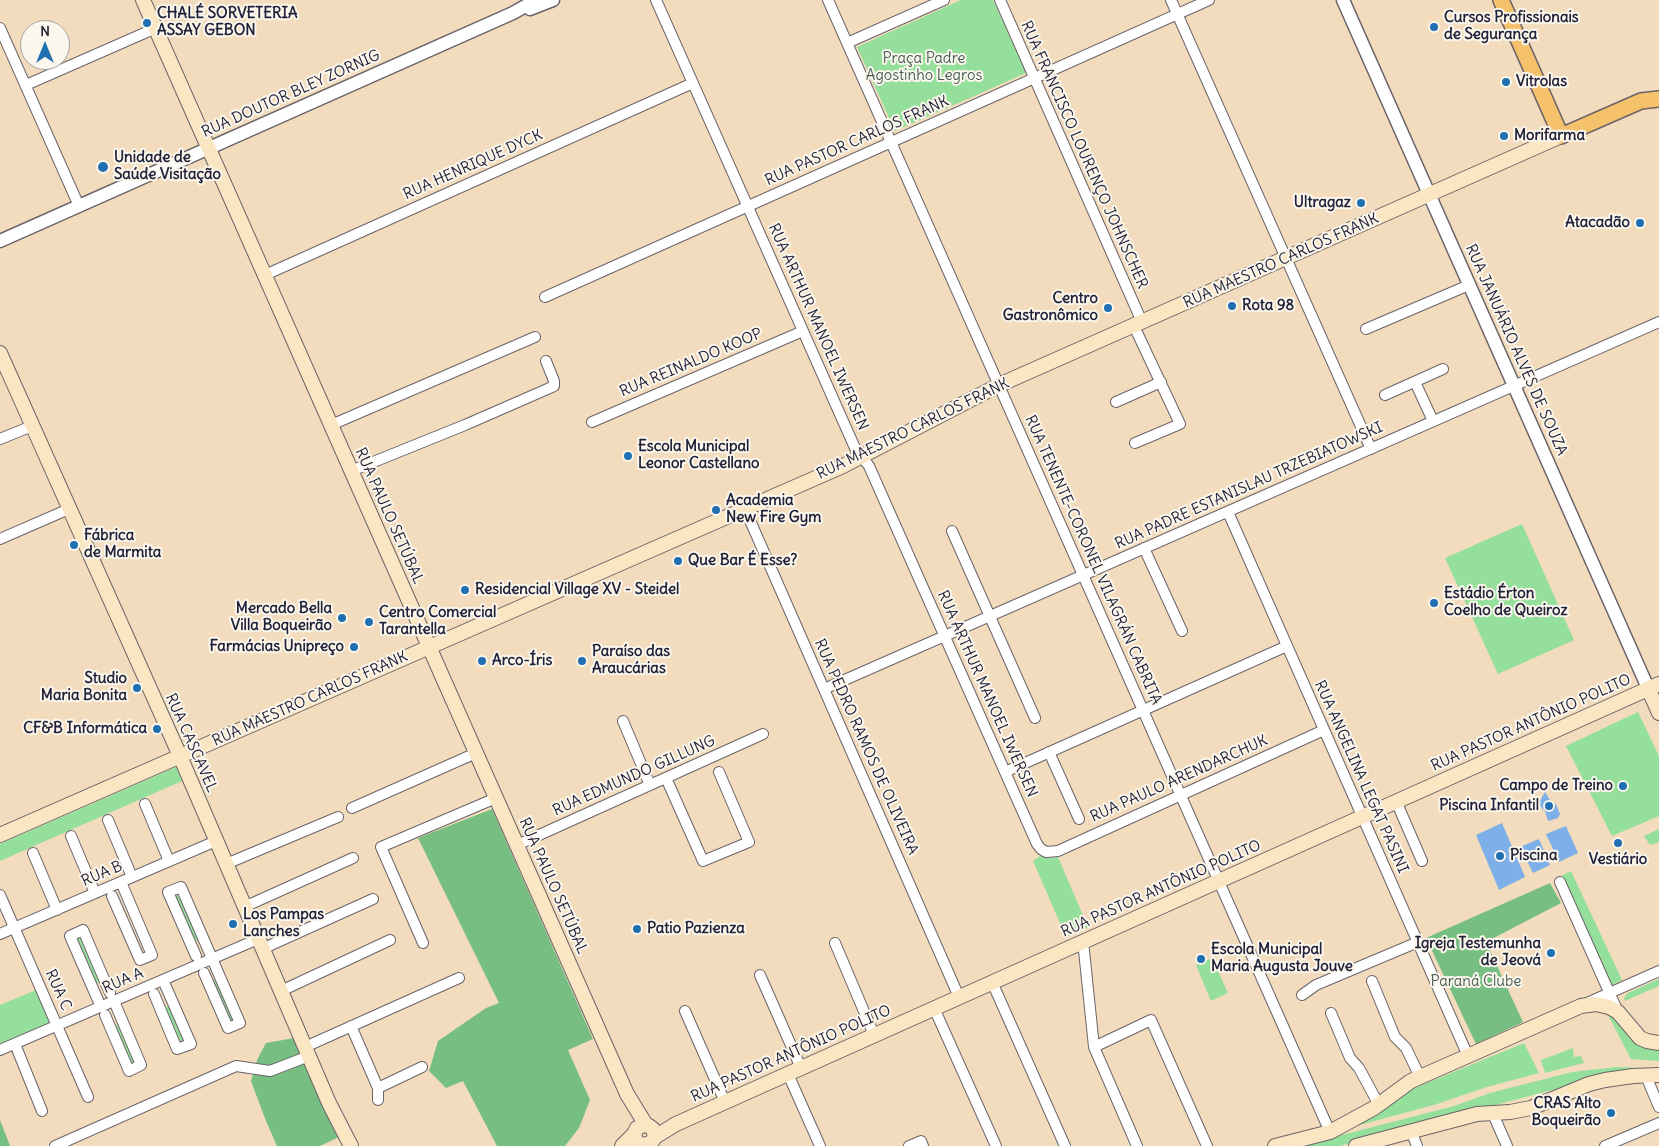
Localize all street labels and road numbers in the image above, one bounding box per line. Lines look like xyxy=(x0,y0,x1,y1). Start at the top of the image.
street label: RUA FRANCISCO LOURENÇO JOHNSCHER xyxy=(1017,18,1151,292)
street label: RUA DOUTOR BLEY ZORNIG xyxy=(199,46,383,142)
street label: RUA PASTOR CARLOS FRANK xyxy=(762,92,952,190)
street label: RUA HENRIQUE DYCK xyxy=(401,126,545,204)
street label: RUA MAESTRO CARLOS FRANK xyxy=(1181,210,1381,312)
street label: RUA ARTHUR MANOEL IWERSEN xyxy=(764,221,872,433)
street label: RUA JANUÁRIO ALVES DE SOUZA xyxy=(1461,241,1571,459)
street label: RUA REINALDO KOOP xyxy=(617,325,765,401)
street label: RUA MAESTRO CARLOS FRANK xyxy=(814,374,1012,484)
street label: RUA TENENTE-CORONEL VILAGRÁN CABRITA xyxy=(1021,412,1165,708)
street label: RUA PADRE ESTANISLAU TRZEBIATOWSKI xyxy=(1112,419,1386,553)
street label: RUA PAULO SETÚBAL xyxy=(351,445,427,587)
street label: RUA ARTHUR MANOEL IWERSEN xyxy=(933,588,1041,800)
street label: RUA PEDRO RAMOS DE OLIVEIRA xyxy=(810,636,922,858)
street label: RUA MAESTRO CARLOS FRANK xyxy=(210,648,410,750)
street label: RUA PASTOR ANTÔNIO POLITO xyxy=(1428,671,1634,775)
street label: RUA ANGELINA LEGAT PASINI xyxy=(1310,678,1412,876)
street label: RUA CASCAVEL xyxy=(161,691,221,795)
street label: RUA EDMUNDO GILLUNG xyxy=(550,732,718,820)
street label: RUA PAULO ARENDARCHUK xyxy=(1088,732,1270,826)
street label: RUA PAULO SETÚBAL xyxy=(515,815,591,957)
street label: RUA PASTOR ANTÔNIO POLITO xyxy=(1058,837,1264,941)
street label: RUA B xyxy=(79,857,125,891)
street label: RUA A xyxy=(100,964,146,998)
street label: RUA C xyxy=(41,967,75,1013)
street label: RUA PASTOR ANTÔNIO POLITO xyxy=(688,1002,894,1106)

